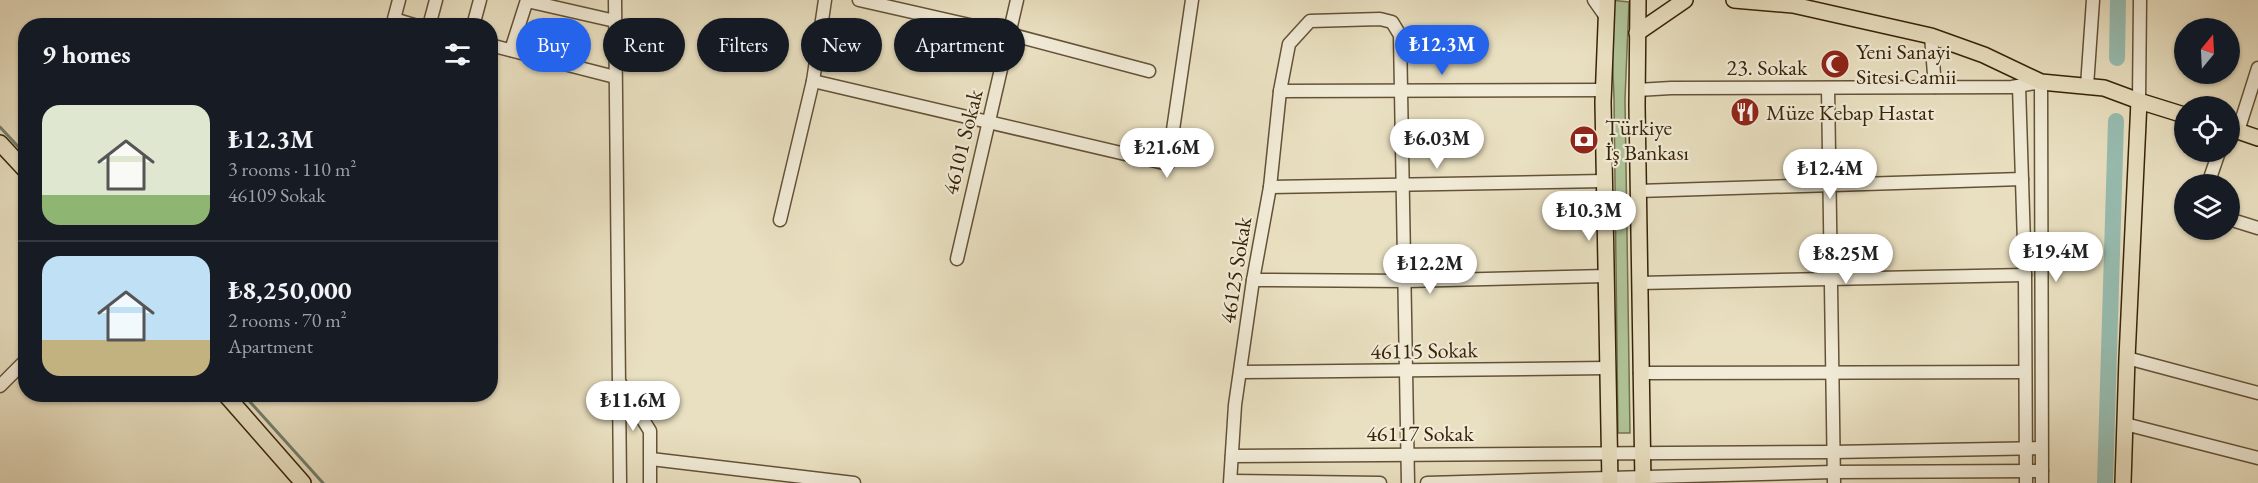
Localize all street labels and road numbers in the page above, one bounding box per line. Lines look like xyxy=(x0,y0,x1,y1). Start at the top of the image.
street label: 23. Sokak xyxy=(1727,53,1808,82)
street label: 46101 Sokak xyxy=(935,86,990,198)
street label: 46125 Sokak xyxy=(1213,214,1258,325)
street label: 46115 Sokak xyxy=(1370,335,1479,366)
street label: 46117 Sokak xyxy=(1366,419,1474,448)

